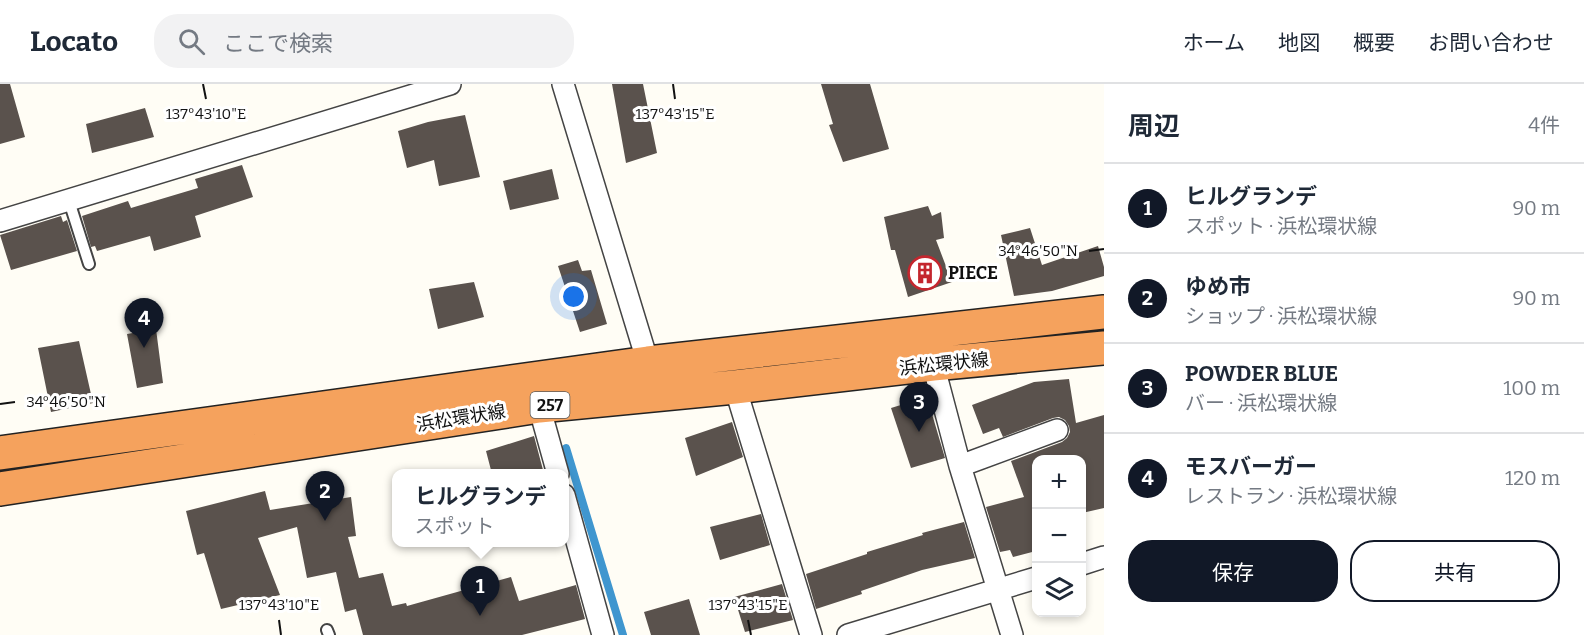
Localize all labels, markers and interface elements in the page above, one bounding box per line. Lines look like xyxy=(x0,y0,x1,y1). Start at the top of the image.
search box xyxy=(154,14,574,68)
text: Locato xyxy=(30,25,118,58)
icon: search xyxy=(175,25,208,58)
text: ここで検索 xyxy=(223,30,333,57)
text: ホーム xyxy=(1183,30,1245,56)
text: 地図 xyxy=(1278,30,1320,56)
text: 概要 xyxy=(1353,30,1395,56)
text: お問い合わせ xyxy=(1428,30,1554,56)
text: 137°43'10"E xyxy=(166,105,246,123)
text: 137°43'15"E xyxy=(636,105,714,123)
text: 周辺 xyxy=(1128,111,1180,142)
text: 4件 xyxy=(1528,113,1560,137)
text: ヒルグランデ xyxy=(1185,183,1317,210)
text: 1 xyxy=(1143,196,1152,220)
text: 90 m xyxy=(1512,196,1560,220)
text: スポット · 浜松環状線 xyxy=(1185,214,1377,238)
text: 34°46'50"N xyxy=(998,242,1078,260)
building icon: PIECE xyxy=(907,255,943,291)
place label: PIECE xyxy=(948,262,998,284)
text: ゆめ市 xyxy=(1185,273,1251,300)
your location xyxy=(559,282,588,311)
text: 2 xyxy=(1142,286,1153,310)
text: 90 m xyxy=(1512,286,1560,310)
pin: 4 xyxy=(124,298,164,348)
text: ショップ · 浜松環状線 xyxy=(1185,304,1377,328)
street label: 浜松環状線 xyxy=(898,348,990,380)
text: POWDER BLUE xyxy=(1185,360,1338,387)
text: 3 xyxy=(1142,376,1153,400)
text: 100 m xyxy=(1503,376,1560,400)
pin: 3 xyxy=(900,382,938,432)
text: バー · 浜松環状線 xyxy=(1185,391,1337,415)
road number: 257 xyxy=(530,392,570,418)
text: 34°46'50"N xyxy=(26,393,106,411)
street label: 浜松環状線 xyxy=(415,400,507,436)
text: モスバーガー xyxy=(1185,453,1317,480)
map controls xyxy=(1032,455,1086,617)
button: + xyxy=(1032,455,1086,509)
text: 4 xyxy=(1141,466,1154,490)
text: 120 m xyxy=(1505,466,1560,490)
popup xyxy=(392,469,569,547)
pin: 2 xyxy=(306,472,344,521)
text: ヒルグランデ xyxy=(414,483,547,510)
text: レストラン · 浜松環状線 xyxy=(1185,484,1397,508)
button: − xyxy=(1032,509,1086,563)
text: スポット xyxy=(414,514,494,538)
button: 保存 xyxy=(1128,540,1338,602)
button: 共有 xyxy=(1350,540,1560,602)
button: layers xyxy=(1032,563,1086,617)
pin: 1 xyxy=(460,566,500,616)
text: 137°43'10"E xyxy=(239,596,319,614)
text: 137°43'15"E xyxy=(709,596,787,614)

